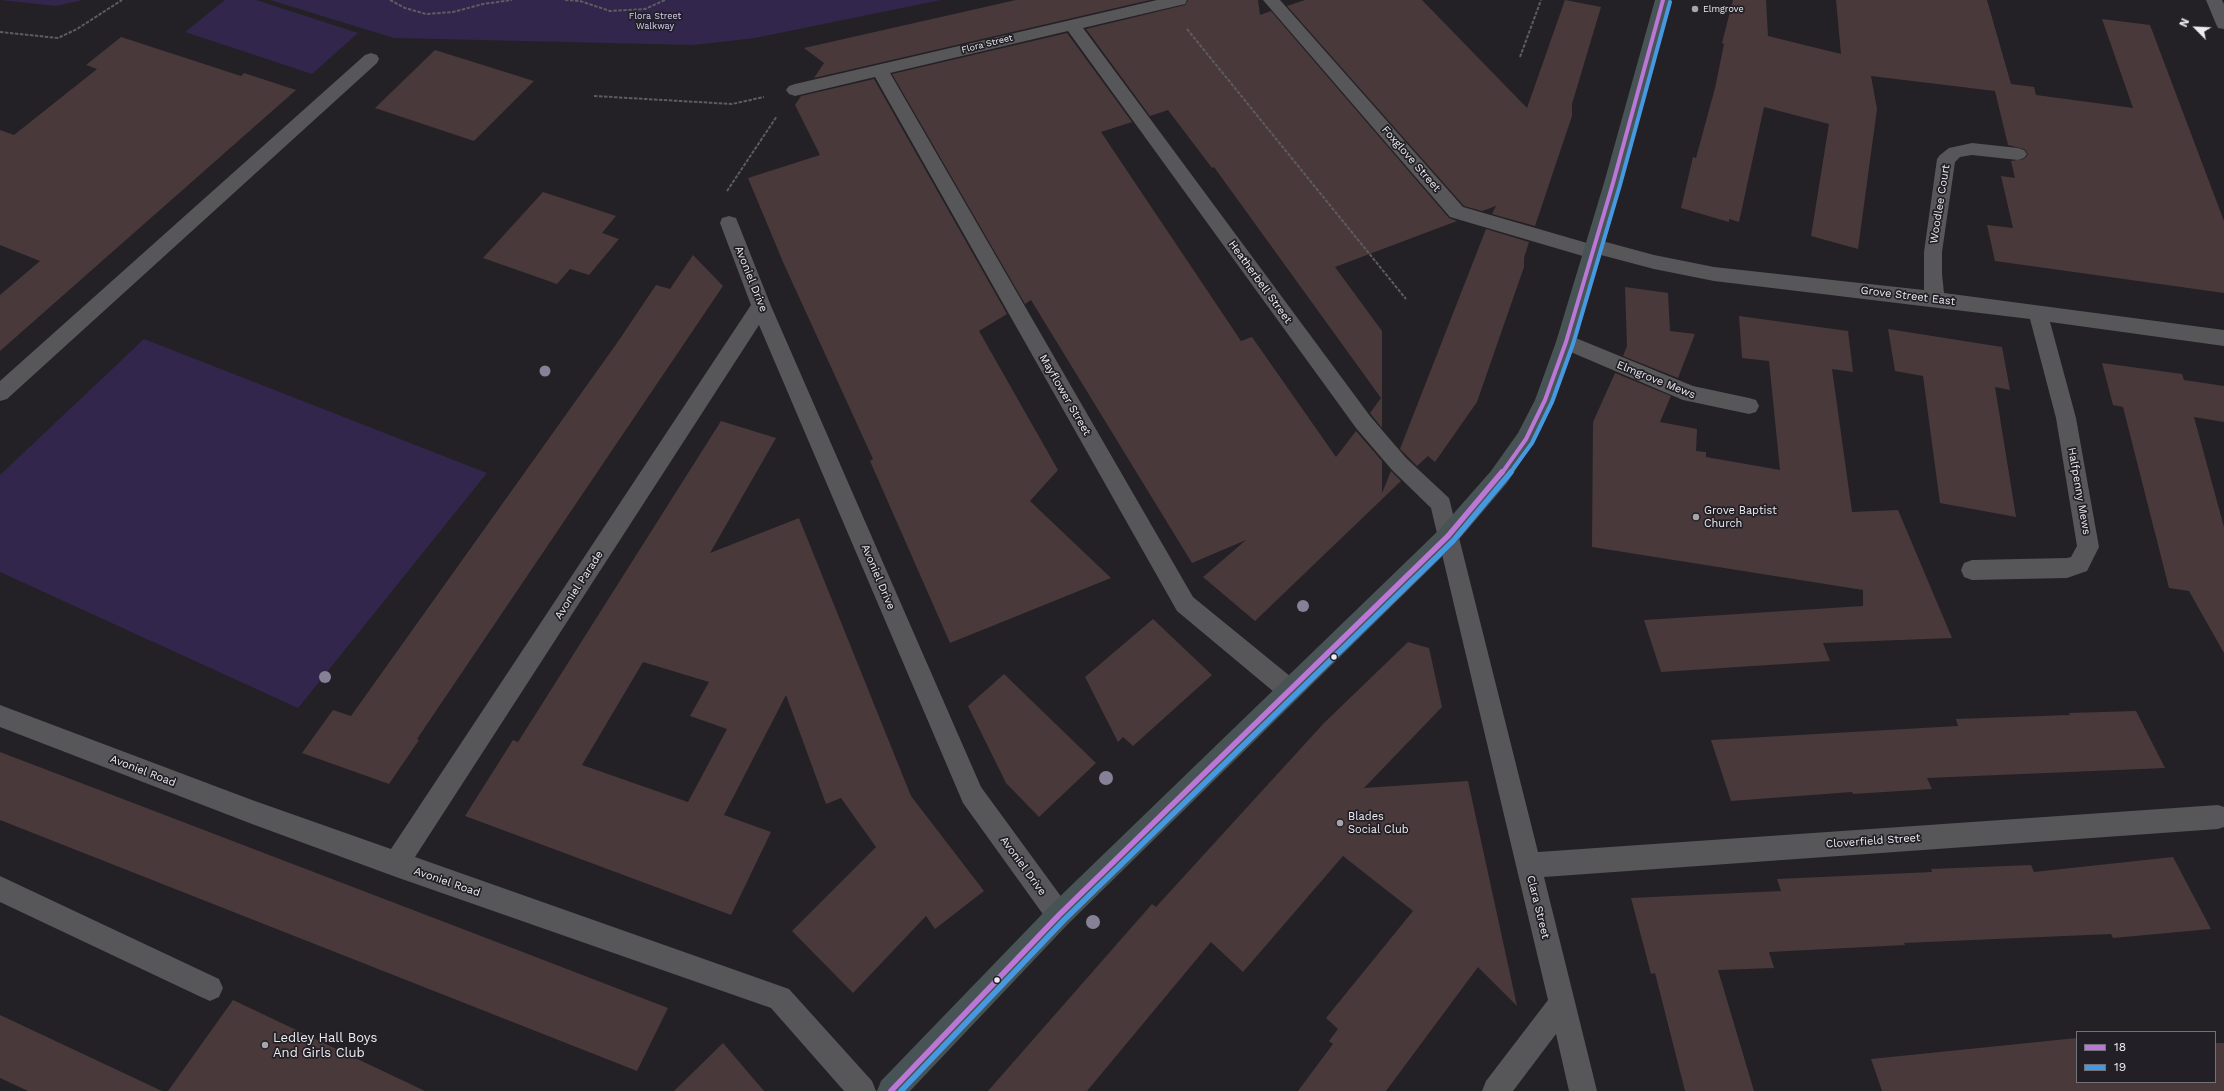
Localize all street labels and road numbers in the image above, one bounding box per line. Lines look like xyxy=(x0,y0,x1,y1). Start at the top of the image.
street label: Flora Street xyxy=(960,32,1014,56)
street label: Foxglove Street xyxy=(1379,123,1443,195)
street label: Woodlee Court xyxy=(1927,164,1953,244)
street label: Heatherbell Street xyxy=(1225,238,1295,326)
street label: Avoniel Drive xyxy=(732,244,770,314)
street label: Grove Street East xyxy=(1860,284,1956,308)
street label: Mayflower Street xyxy=(1036,352,1094,438)
street label: Elmgrove Mews xyxy=(1615,358,1697,402)
street label: Halfpenny Mews xyxy=(2065,446,2093,536)
street label: Avoniel Drive xyxy=(858,542,898,612)
street label: Avoniel Parade xyxy=(552,548,606,622)
street label: Avoniel Road xyxy=(108,752,178,790)
street label: Cloverfield Street xyxy=(1825,831,1921,851)
street label: Avoniel Drive xyxy=(997,834,1049,898)
street label: Avoniel Road xyxy=(412,864,482,900)
street label: Clara Street xyxy=(1524,874,1552,940)

